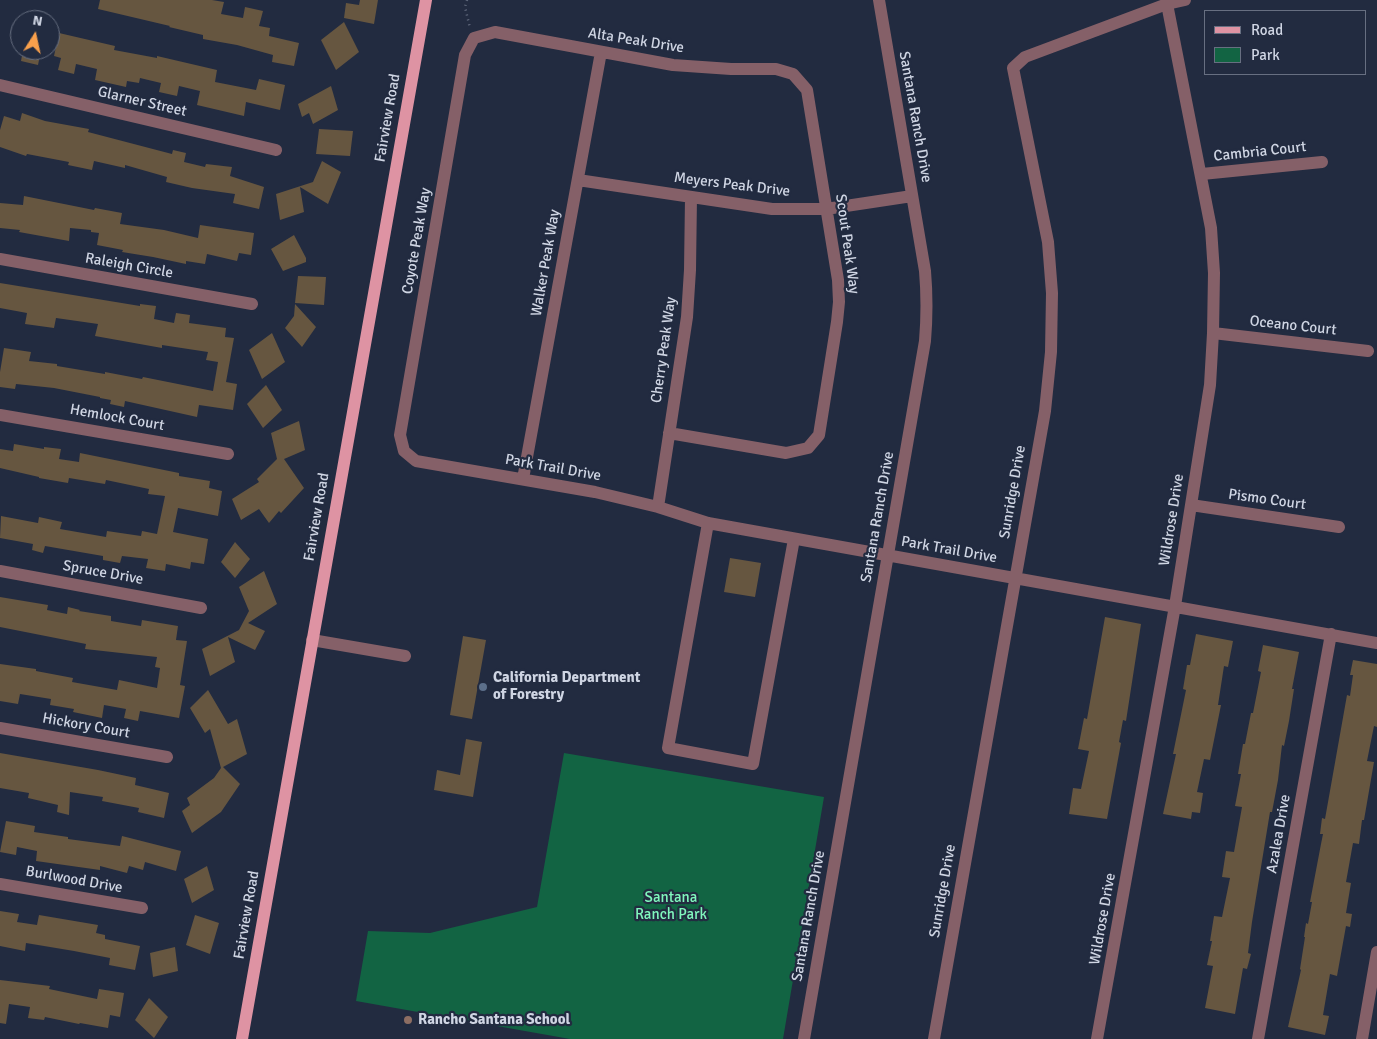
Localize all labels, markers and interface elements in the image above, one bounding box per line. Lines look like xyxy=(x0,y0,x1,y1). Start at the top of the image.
north arrow xyxy=(10,10,60,60)
legend xyxy=(1204,10,1367,75)
text: N xyxy=(31,12,44,30)
text: Road xyxy=(1251,21,1283,39)
street label: Alta Peak Drive xyxy=(587,25,685,57)
text: Park xyxy=(1251,46,1280,64)
street label: Santana Ranch Drive xyxy=(895,50,935,184)
street label: Fairview Road xyxy=(371,72,405,164)
street label: Glarner Street xyxy=(96,83,188,121)
street label: Cambria Court xyxy=(1213,138,1307,166)
street label: Meyers Peak Drive xyxy=(673,169,791,201)
street label: Coyote Peak Way xyxy=(399,186,435,296)
street label: Scout Peak Way xyxy=(831,193,863,295)
street label: Walker Peak Way xyxy=(528,208,564,318)
street label: Raleigh Circle xyxy=(84,249,174,283)
street label: Cherry Peak Way xyxy=(648,296,680,404)
street label: Oceano Court xyxy=(1249,312,1337,340)
street label: Hemlock Court xyxy=(68,401,166,435)
street label: Sunridge Drive xyxy=(996,444,1030,540)
street label: Santana Ranch Drive xyxy=(858,450,898,584)
street label: Park Trail Drive xyxy=(504,451,602,485)
street label: Fairview Road xyxy=(300,471,334,563)
street label: Wildrose Drive xyxy=(1156,473,1188,567)
street label: Pismo Court xyxy=(1227,486,1307,514)
street label: Park Trail Drive xyxy=(900,533,998,567)
street label: Spruce Drive xyxy=(61,557,145,589)
place label: California Department of Forestry xyxy=(493,669,640,704)
marker: California Department of Forestry xyxy=(477,681,489,693)
street label: Hickory Court xyxy=(41,709,131,743)
street label: Azalea Drive xyxy=(1263,793,1295,875)
street label: Sunridge Drive xyxy=(926,843,960,939)
street label: Santana Ranch Drive xyxy=(789,849,829,983)
street label: Burlwood Drive xyxy=(24,863,124,897)
street label: Fairview Road xyxy=(230,869,264,961)
street label: Wildrose Drive xyxy=(1086,872,1120,966)
park label: Santana Ranch Park xyxy=(635,889,707,924)
place label: Rancho Santana School xyxy=(418,1011,570,1029)
marker: Rancho Santana School xyxy=(402,1014,414,1026)

